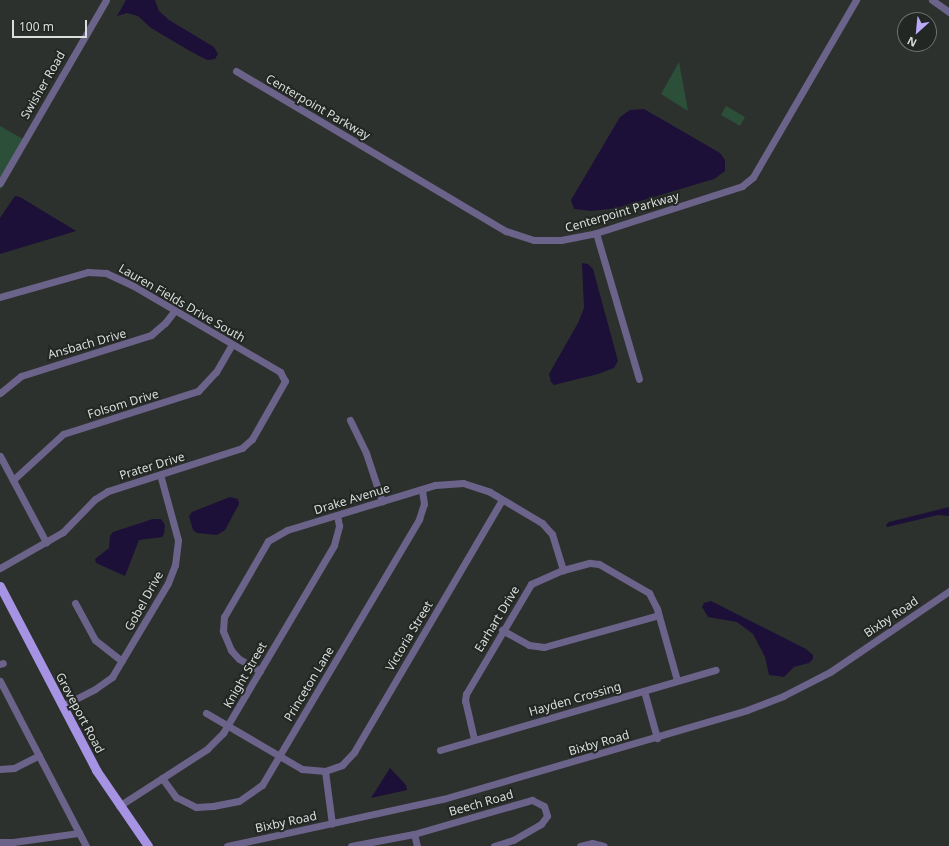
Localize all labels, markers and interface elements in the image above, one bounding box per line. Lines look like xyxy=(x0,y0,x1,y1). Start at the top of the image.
scale bar xyxy=(14,12,89,38)
north arrow xyxy=(897,12,937,52)
text: 100 m xyxy=(19,18,54,35)
text: N xyxy=(904,34,919,51)
street label: Swisher Road xyxy=(18,49,68,121)
street label: Centerpoint Parkway xyxy=(263,71,373,143)
street label: Centerpoint Parkway xyxy=(563,189,681,235)
street label: Lauren Fields Drive South xyxy=(116,261,248,345)
street label: Ansbach Drive xyxy=(46,326,128,362)
street label: Folsom Drive xyxy=(86,386,160,422)
street label: Prater Drive xyxy=(118,449,186,483)
street label: Drake Avenue xyxy=(312,481,392,517)
street label: Gobel Drive xyxy=(122,569,166,633)
street label: Earhart Drive xyxy=(472,583,522,655)
street label: Bixby Road xyxy=(861,594,921,640)
street label: Victoria Street xyxy=(382,598,436,674)
street label: Knight Street xyxy=(220,639,270,711)
street label: Princeton Lane xyxy=(281,644,337,724)
street label: Groveport Road xyxy=(53,670,107,756)
street label: Hayden Crossing xyxy=(527,679,623,719)
street label: Bixby Road xyxy=(567,727,631,759)
street label: Beech Road xyxy=(447,787,515,819)
street label: Bixby Road xyxy=(254,808,318,836)

